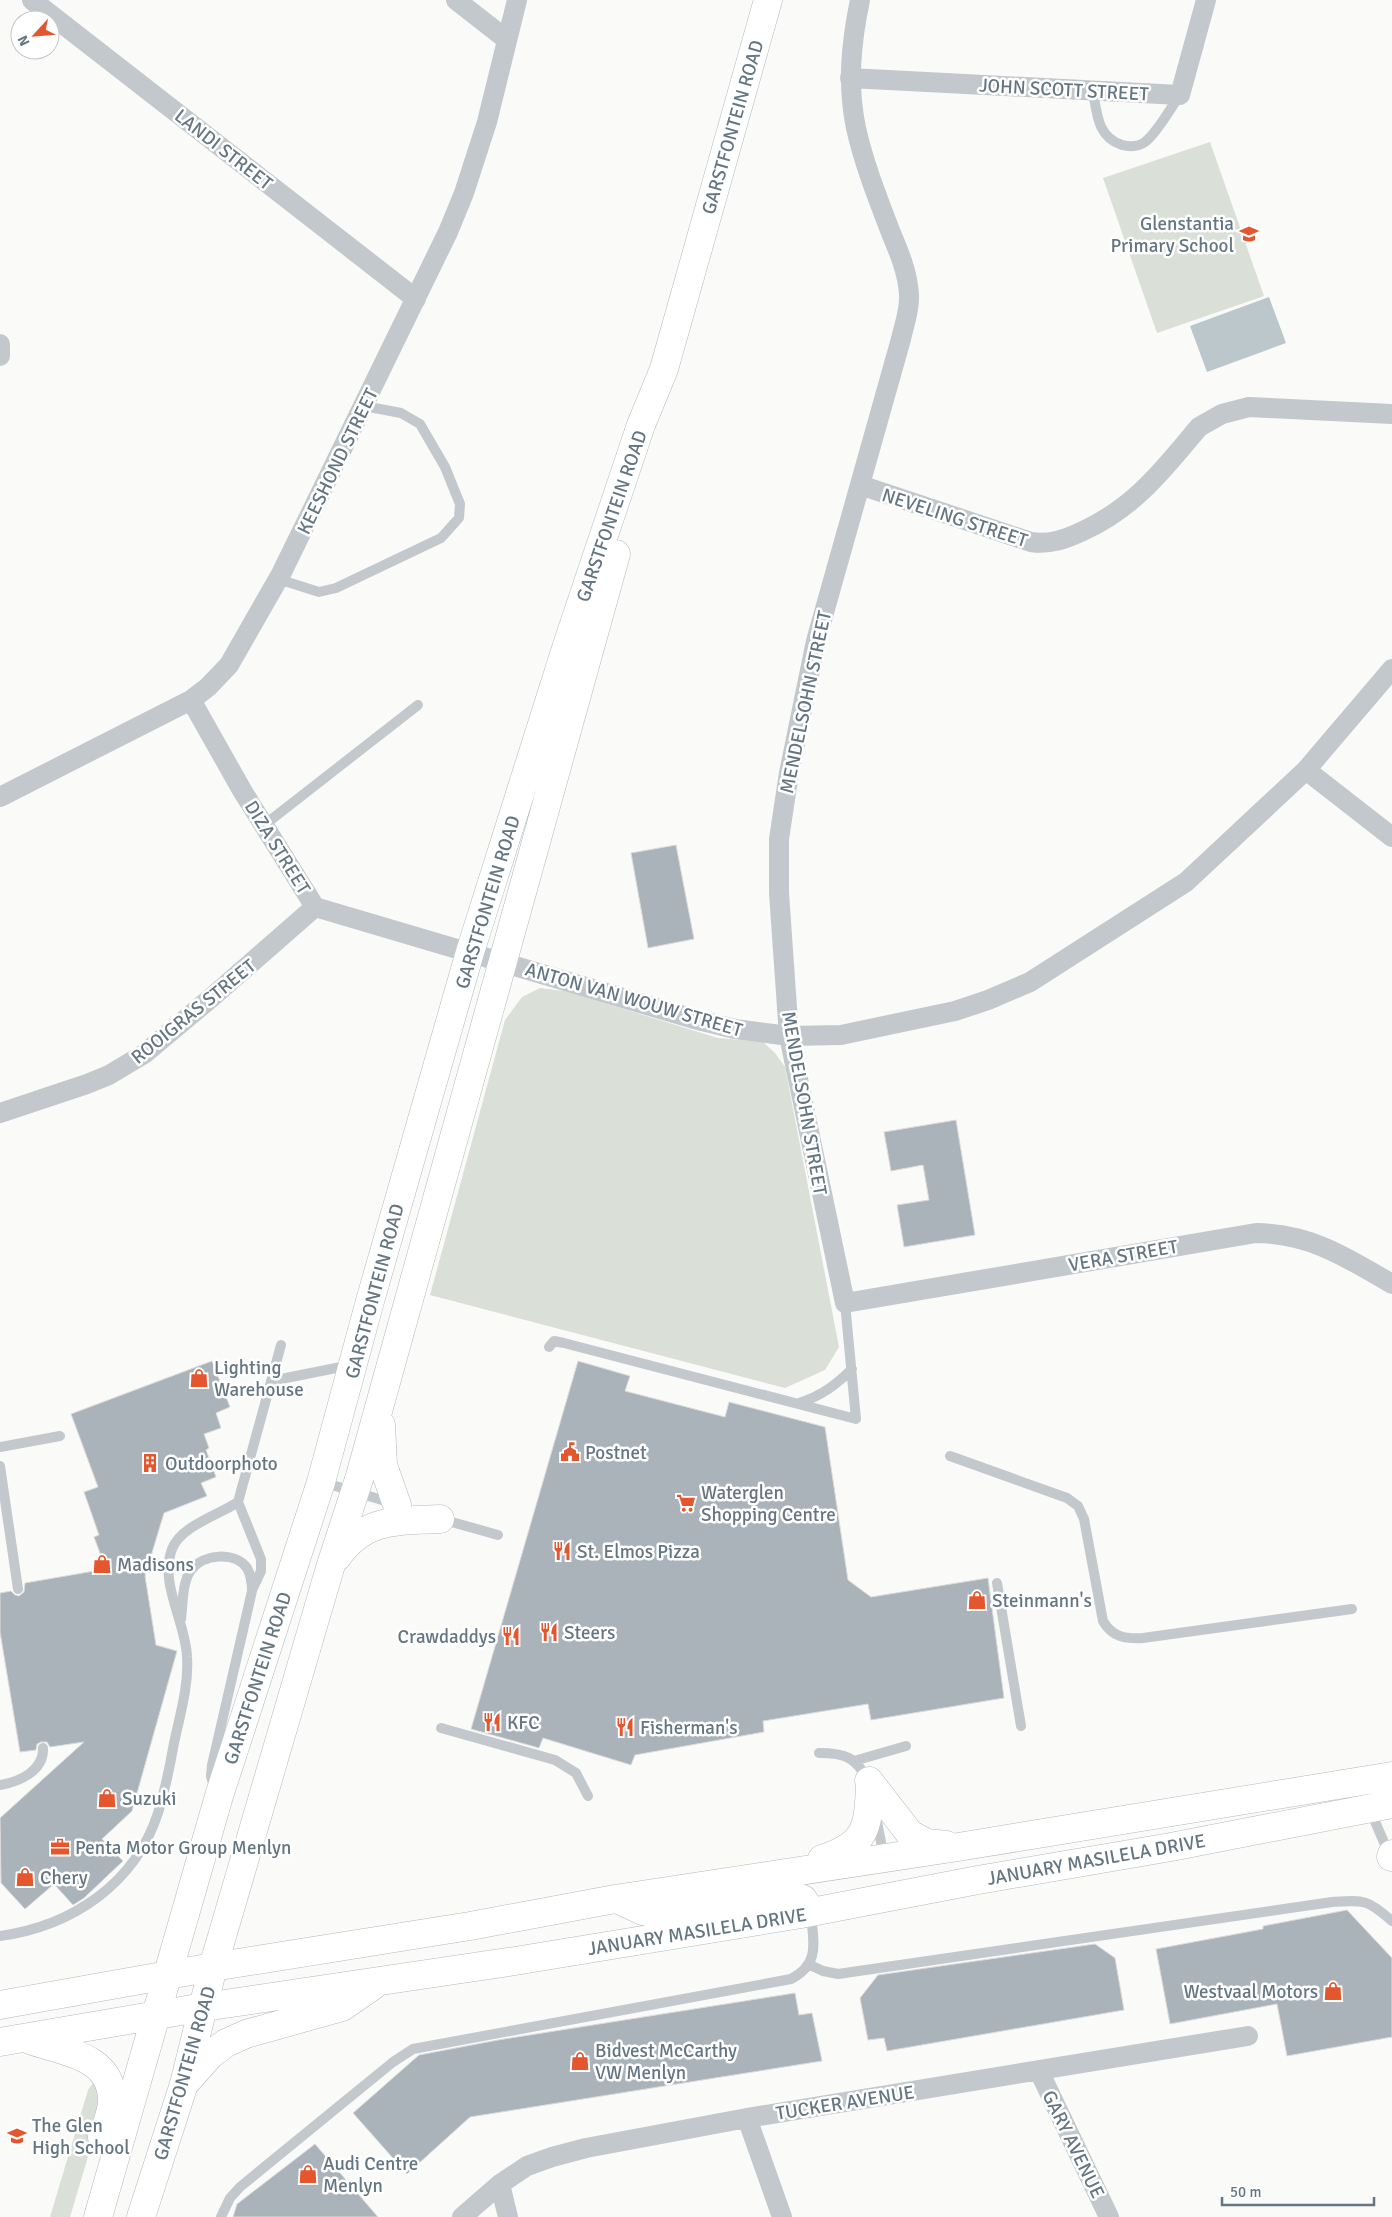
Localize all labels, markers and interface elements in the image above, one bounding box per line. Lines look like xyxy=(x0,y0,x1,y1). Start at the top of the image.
north arrow xyxy=(10,10,60,60)
text: N xyxy=(14,32,34,49)
street label: GARSTFONTEIN ROAD xyxy=(697,37,769,217)
street label: JOHN SCOTT STREET xyxy=(979,74,1150,106)
street label: LANDI STREET xyxy=(170,104,278,196)
place label: Glenstantia Primary School xyxy=(1111,212,1234,258)
school or university icon: Glenstantia Primary School xyxy=(1238,223,1260,245)
street label: KEESHOND STREET xyxy=(292,384,384,539)
street label: GARSTFONTEIN ROAD xyxy=(571,427,653,605)
street label: NEVELING STREET xyxy=(879,483,1031,553)
street label: MENDELSOHN STREET xyxy=(775,608,837,796)
street label: DIZA STREET xyxy=(239,796,316,899)
street label: GARSTFONTEIN ROAD xyxy=(450,813,526,992)
street label: ROOIGRAS STREET xyxy=(126,954,261,1069)
street label: ANTON VAN WOUW STREET xyxy=(522,957,746,1043)
street label: MENDELSOHN STREET xyxy=(776,1009,832,1198)
street label: GARSTFONTEIN ROAD xyxy=(340,1201,410,1381)
street label: VERA STREET xyxy=(1067,1234,1180,1277)
place label: Lighting Warehouse xyxy=(214,1356,304,1402)
shop icon: Lighting Warehouse xyxy=(188,1367,210,1389)
public building icon: Postnet xyxy=(559,1441,581,1463)
place label: Postnet xyxy=(585,1441,647,1465)
building icon: Outdoorphoto xyxy=(139,1452,161,1474)
place label: Outdoorphoto xyxy=(165,1452,278,1476)
place label: Waterglen Shopping Centre xyxy=(701,1481,836,1527)
supermarket icon: Waterglen Shopping Centre xyxy=(675,1492,697,1514)
restaurant icon: St. Elmos Pizza xyxy=(551,1540,573,1562)
place label: St. Elmos Pizza xyxy=(577,1540,700,1564)
shop icon: Madisons xyxy=(91,1553,113,1575)
place label: Madisons xyxy=(117,1553,194,1577)
street label: GARSTFONTEIN ROAD xyxy=(219,1589,297,1768)
shop icon: Steinmann's xyxy=(966,1589,988,1611)
place label: Steinmann's xyxy=(992,1589,1092,1613)
restaurant icon: Steers xyxy=(538,1621,560,1643)
place label: Steers xyxy=(564,1621,615,1645)
place label: Crawdaddys xyxy=(398,1625,496,1649)
restaurant icon: Crawdaddys xyxy=(500,1625,522,1647)
restaurant icon: KFC xyxy=(481,1711,503,1733)
place label: KFC xyxy=(507,1711,540,1735)
restaurant icon: Fisherman's xyxy=(614,1716,636,1738)
place label: Fisherman's xyxy=(640,1716,738,1740)
shop icon: Suzuki xyxy=(96,1787,118,1809)
place label: Suzuki xyxy=(122,1787,176,1811)
street label: JANUARY MASILELA DRIVE xyxy=(985,1829,1207,1891)
office icon: Penta Motor Group Menlyn xyxy=(49,1836,71,1858)
place label: Penta Motor Group Menlyn xyxy=(75,1836,291,1860)
shop icon: Chery xyxy=(14,1866,36,1888)
place label: Chery xyxy=(40,1866,88,1890)
street label: JANUARY MASILELA DRIVE xyxy=(586,1903,808,1961)
place label: Westvaal Motors xyxy=(1184,1980,1318,2004)
shop icon: Westvaal Motors xyxy=(1322,1980,1344,2002)
street label: GARSTFONTEIN ROAD xyxy=(149,1983,221,2163)
place label: Bidvest McCarthy VW Menlyn xyxy=(595,2039,737,2085)
shop icon: Bidvest McCarthy VW Menlyn xyxy=(569,2050,591,2072)
street label: TUCKER AVENUE xyxy=(774,2080,916,2126)
street label: GARY AVENUE xyxy=(1037,2086,1110,2202)
place label: The Glen High School xyxy=(32,2114,130,2160)
school or university icon: The Glen High School xyxy=(6,2125,28,2147)
place label: Audi Centre Menlyn xyxy=(323,2152,418,2198)
shop icon: Audi Centre Menlyn xyxy=(297,2163,319,2185)
scale bar xyxy=(1222,2174,1374,2206)
text: 50 m xyxy=(1230,2183,1261,2201)

